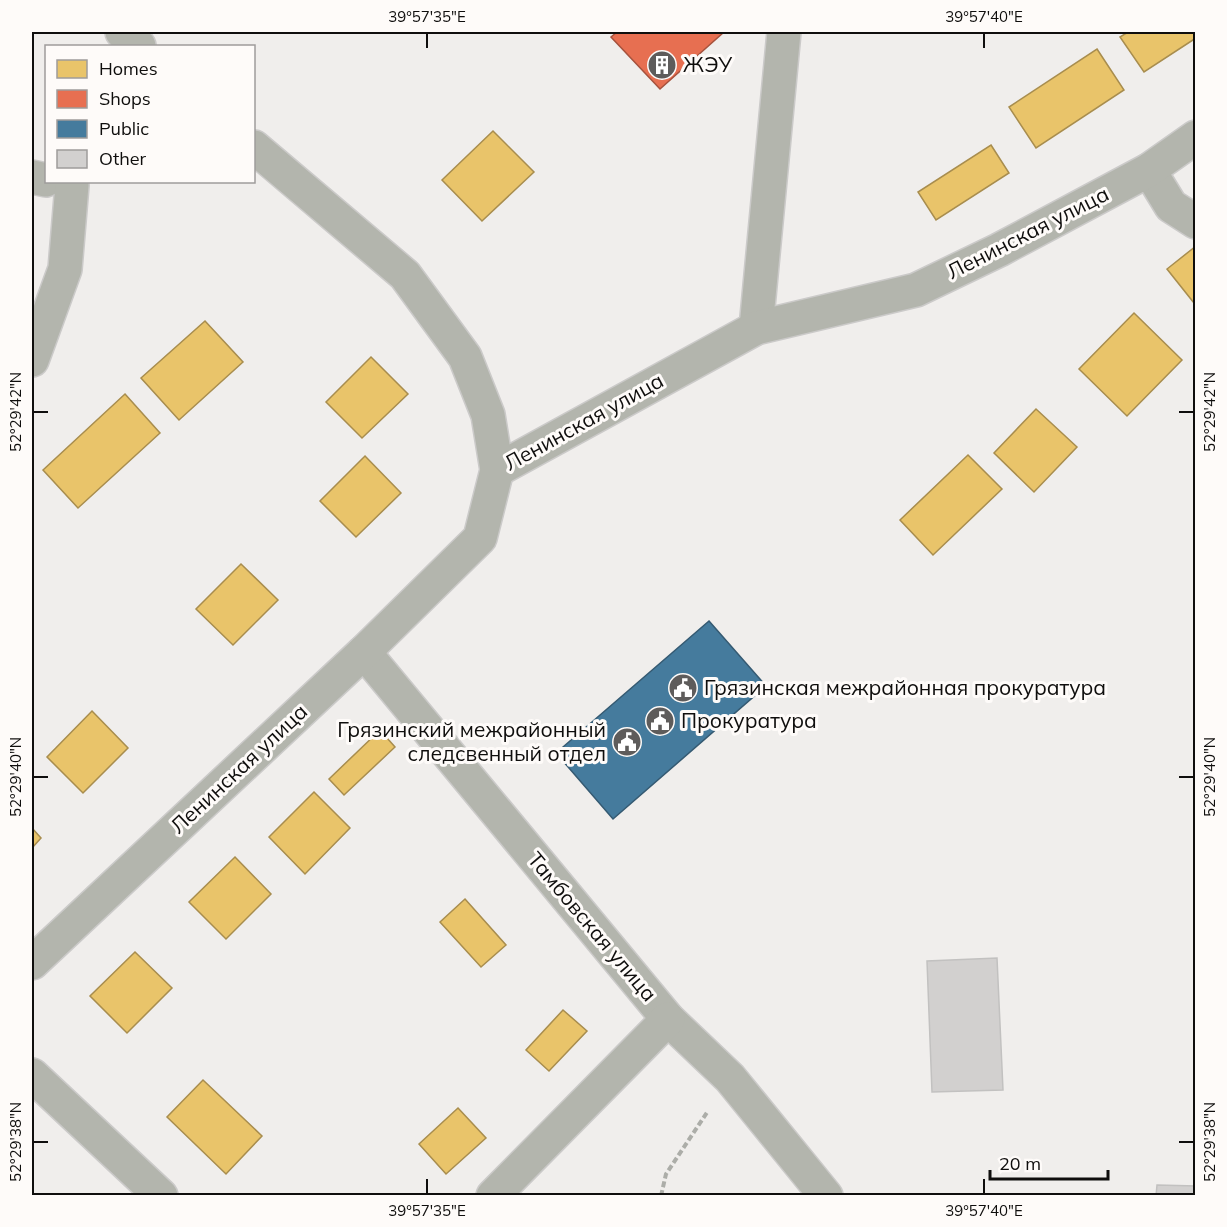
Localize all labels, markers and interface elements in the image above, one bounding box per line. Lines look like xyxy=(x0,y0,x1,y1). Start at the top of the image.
text: 39°57'35"E xyxy=(388,7,466,26)
text: 39°57'40"E xyxy=(945,7,1023,26)
legend xyxy=(45,45,255,183)
building icon: ЖЭУ xyxy=(646,49,678,81)
place label: ЖЭУ xyxy=(683,51,732,77)
text: Homes xyxy=(99,57,158,80)
text: Shops xyxy=(99,87,151,110)
text: Public xyxy=(99,117,149,140)
text: Other xyxy=(99,147,147,170)
street label: Ленинская улица xyxy=(942,180,1113,284)
street label: Ленинская улица xyxy=(499,367,668,476)
text: 52°29'42"N xyxy=(6,372,25,452)
text: 52°29'42"N xyxy=(1200,372,1219,452)
public building icon: Грязинская межрайонная прокуратура xyxy=(667,672,699,704)
place label: Грязинская межрайонная прокуратура xyxy=(704,674,1106,700)
street label: Ленинская улица xyxy=(164,698,312,839)
public building icon: Прокуратура xyxy=(644,705,676,737)
place label: Прокуратура xyxy=(681,707,817,733)
place label: Грязинский межрайонный следсвенный отдел xyxy=(337,716,606,766)
public building icon: Грязинский межрайонный следсвенный отдел xyxy=(611,726,643,758)
text: 52°29'40"N xyxy=(6,737,25,817)
text: 52°29'40"N xyxy=(1200,737,1219,817)
street label: Тамбовская улица xyxy=(523,846,663,1006)
text: 52°29'38"N xyxy=(6,1102,25,1182)
text: 52°29'38"N xyxy=(1200,1102,1219,1182)
scale bar xyxy=(990,1143,1108,1181)
text: 20 m xyxy=(999,1152,1041,1175)
text: 39°57'35"E xyxy=(388,1201,466,1220)
text: 39°57'40"E xyxy=(945,1201,1023,1220)

